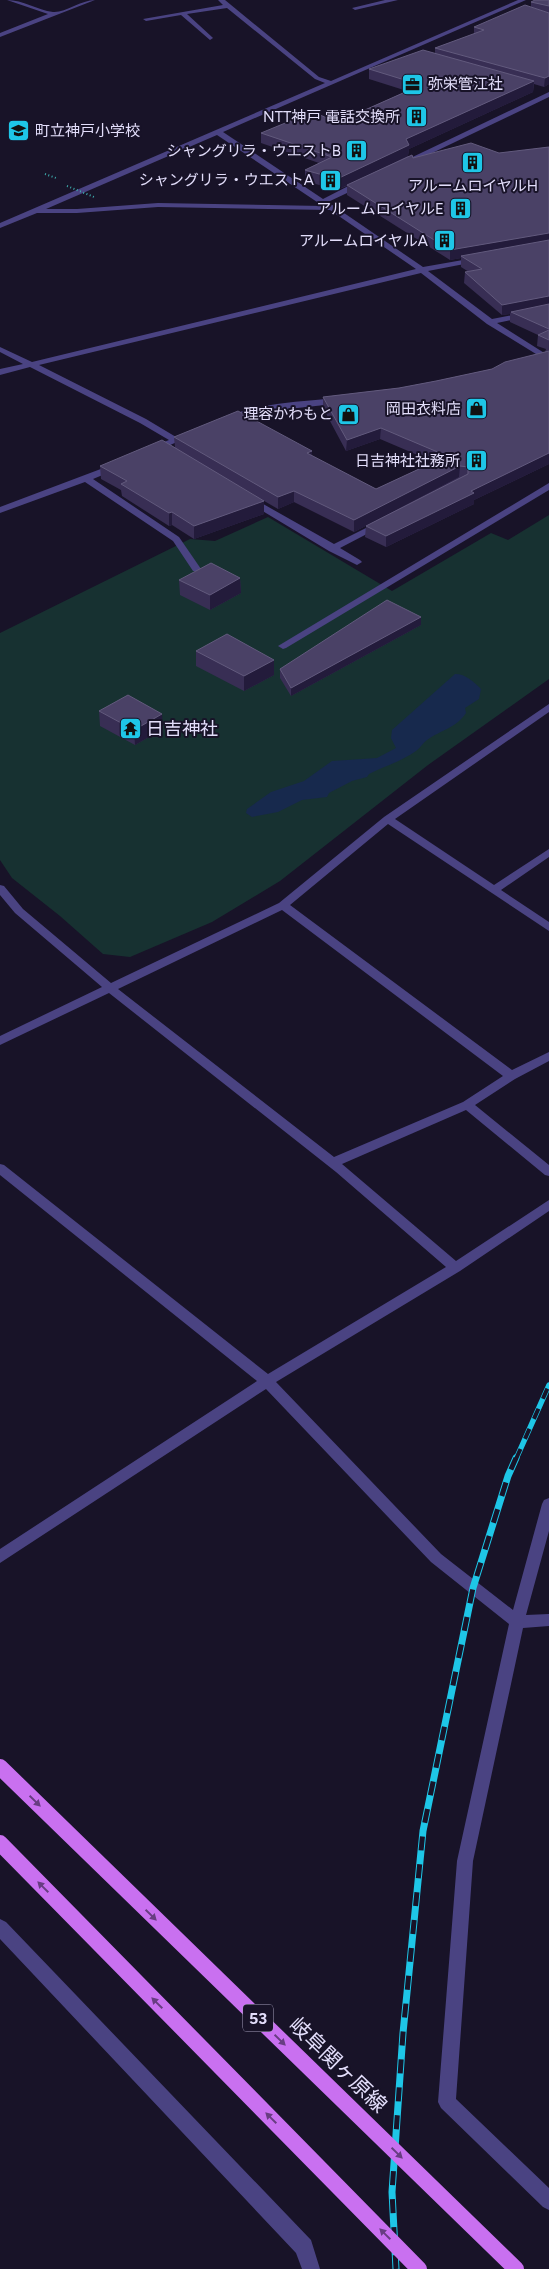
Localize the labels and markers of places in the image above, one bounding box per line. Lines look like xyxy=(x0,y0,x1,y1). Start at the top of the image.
office icon: 弥栄管江社 xyxy=(400,72,424,96)
place label: 弥栄管江社 xyxy=(428,75,503,93)
building icon: NTT神戸 電話交換所 xyxy=(404,105,428,129)
place label: NTT神戸 電話交換所 xyxy=(263,108,400,126)
school or university icon: 町立神戸小学校 xyxy=(7,119,31,143)
place label: 町立神戸小学校 xyxy=(35,122,140,140)
building icon: シャングリラ・ウエストB xyxy=(345,139,369,163)
place label: シャングリラ・ウエストB xyxy=(167,142,341,160)
building icon: アルームロイヤルH xyxy=(461,151,485,175)
building icon: シャングリラ・ウエストA xyxy=(318,168,342,192)
place label: シャングリラ・ウエストA xyxy=(139,171,314,189)
place label: アルームロイヤルH xyxy=(408,177,538,195)
building icon: アルームロイヤルE xyxy=(448,197,472,221)
place label: アルームロイヤルE xyxy=(316,200,444,218)
building icon: アルームロイヤルA xyxy=(432,229,456,253)
place label: アルームロイヤルA xyxy=(299,232,428,250)
shop icon: 岡田衣料店 xyxy=(465,397,489,421)
place label: 岡田衣料店 xyxy=(386,400,461,418)
shop icon: 理容かわもと xyxy=(337,402,361,426)
place label: 理容かわもと xyxy=(243,405,333,423)
building icon: 日吉神社社務所 xyxy=(464,449,488,473)
place label: 日吉神社社務所 xyxy=(355,452,460,470)
temple icon: 日吉神社 xyxy=(118,717,142,741)
place label: 日吉神社 xyxy=(146,718,218,740)

